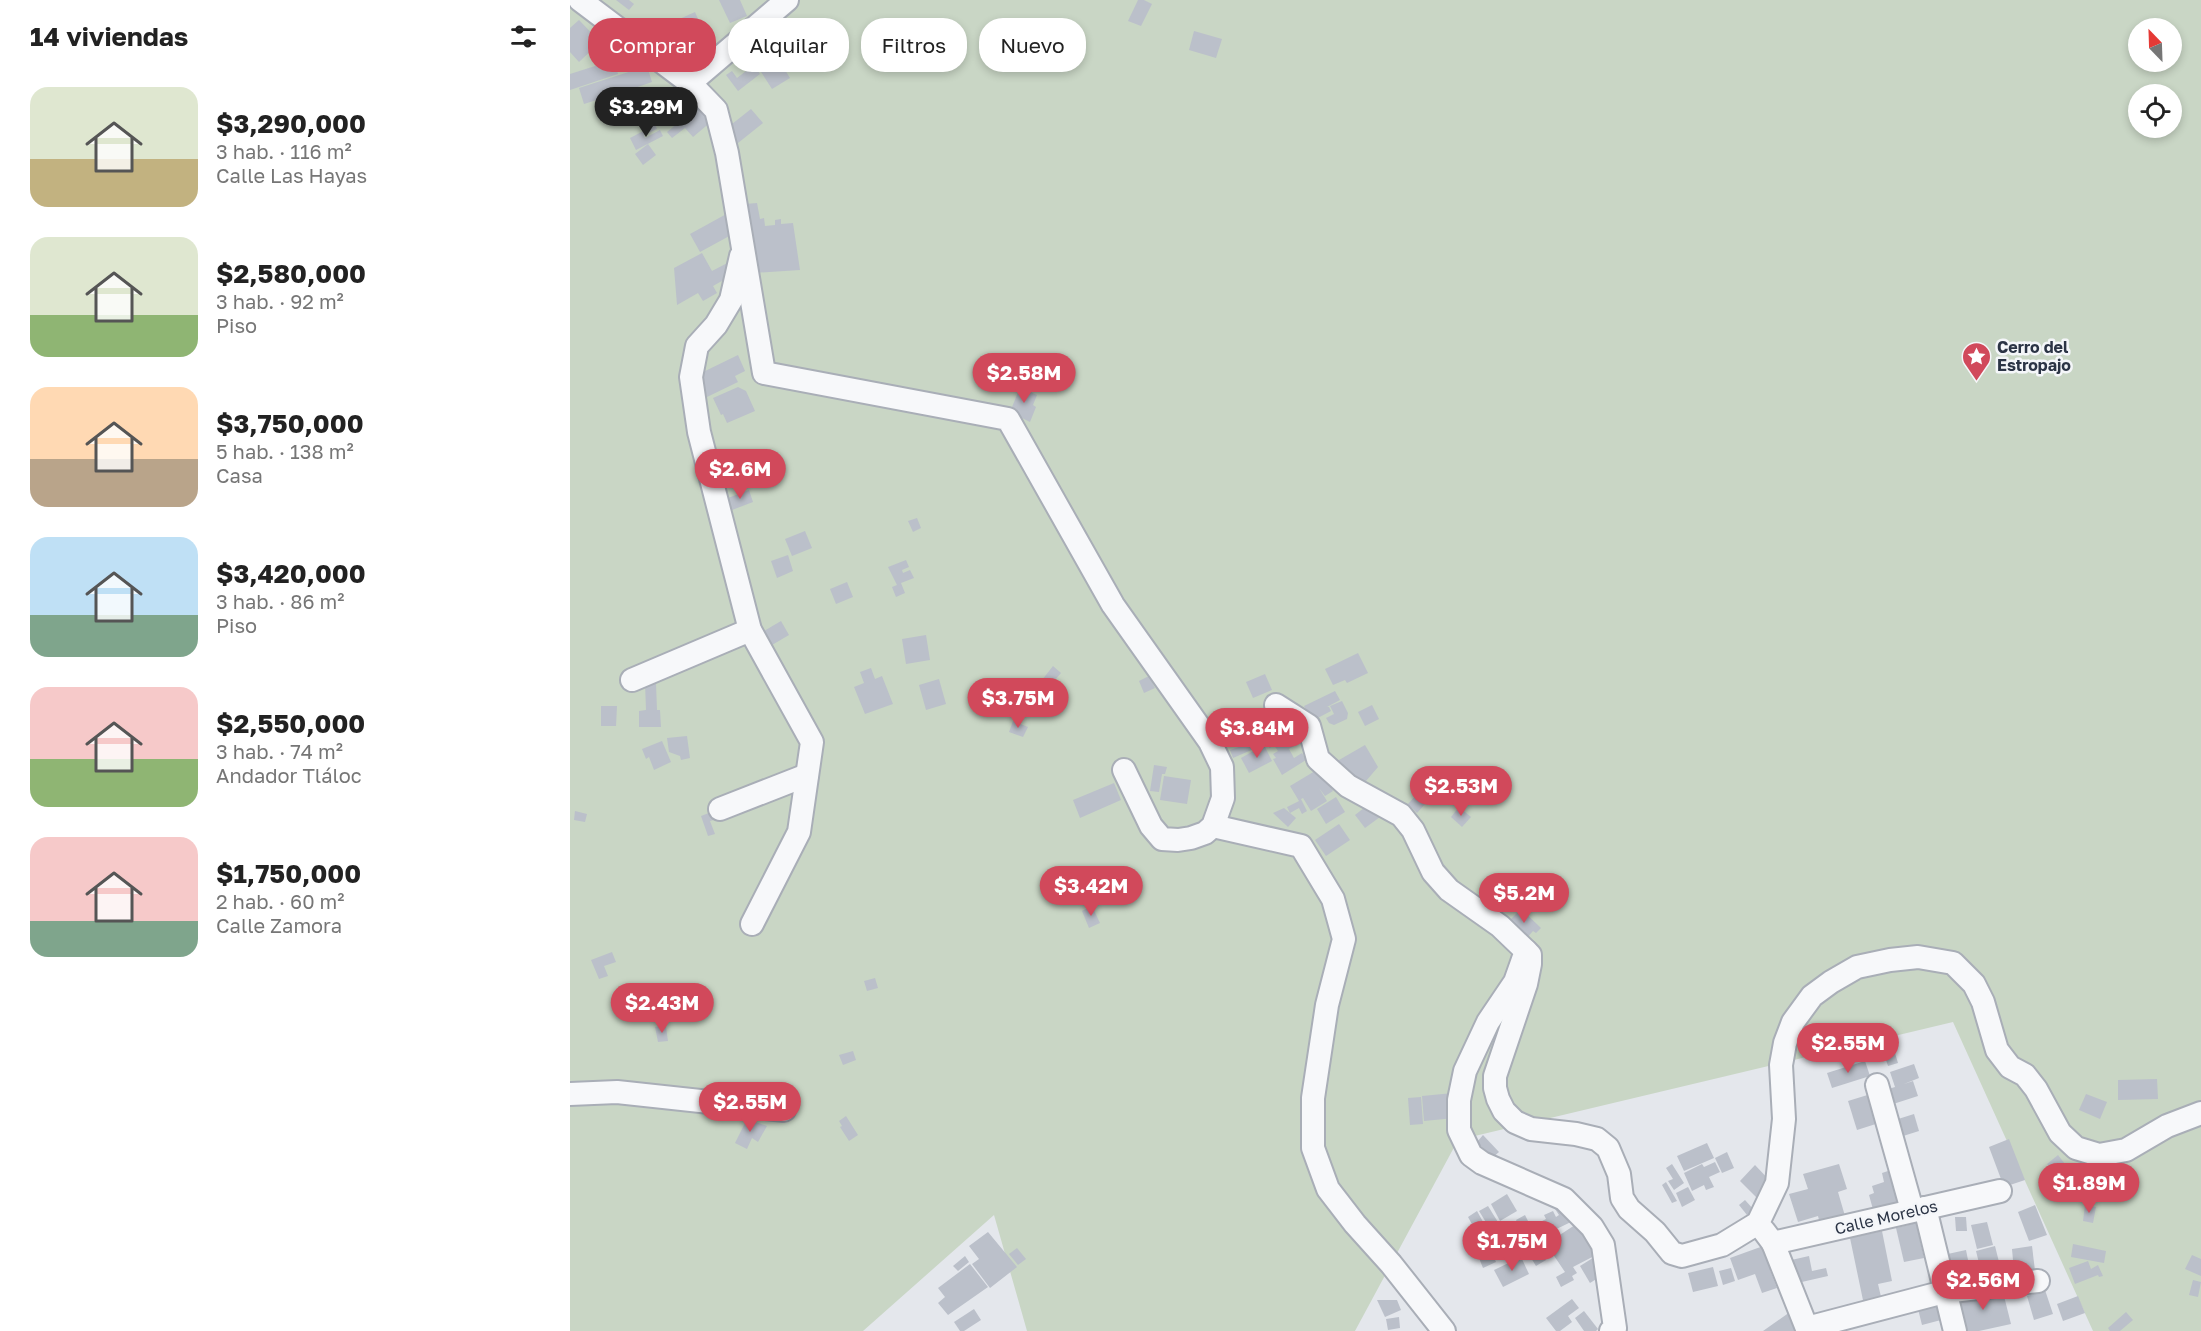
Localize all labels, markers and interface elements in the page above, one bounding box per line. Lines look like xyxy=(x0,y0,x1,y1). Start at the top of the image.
chip: Comprar xyxy=(588,18,716,72)
chip: Alquilar xyxy=(728,18,849,72)
chip: Filtros xyxy=(861,18,967,72)
chip: Nuevo xyxy=(979,18,1086,72)
north arrow xyxy=(2128,18,2182,72)
map controls xyxy=(2128,18,2182,138)
icon: filters xyxy=(507,20,540,53)
text: 14 viviendas xyxy=(30,21,188,52)
button: locate xyxy=(2128,84,2182,138)
pin: $3.29M xyxy=(597,87,695,138)
text: $3.29M xyxy=(609,94,683,118)
text: $3,290,000 xyxy=(216,108,366,139)
icon: home xyxy=(78,111,150,183)
text: 3 hab. · 116 m² xyxy=(216,139,352,163)
text: Calle Las Hayas xyxy=(216,163,367,187)
text: $2,580,000 xyxy=(216,258,366,289)
icon: home xyxy=(78,261,150,333)
text: 3 hab. · 92 m² xyxy=(216,289,344,313)
text: Piso xyxy=(216,313,257,337)
place label: Cerro del Estropajo xyxy=(1997,337,2071,375)
place icon: Cerro del Estropajo xyxy=(1960,340,1992,382)
pin: $2.58M xyxy=(975,353,1073,404)
text: $2.58M xyxy=(987,360,1061,384)
text: $3,750,000 xyxy=(216,408,364,439)
icon: home xyxy=(78,411,150,483)
text: 5 hab. · 138 m² xyxy=(216,439,354,463)
pin: $2.6M xyxy=(698,449,782,500)
text: $2.6M xyxy=(709,456,771,480)
text: Casa xyxy=(216,463,263,487)
text: $3,420,000 xyxy=(216,558,366,589)
icon: home xyxy=(78,561,150,633)
text: 3 hab. · 86 m² xyxy=(216,589,344,613)
text: Piso xyxy=(216,613,257,637)
pin: $3.75M xyxy=(969,678,1067,729)
text: $3.75M xyxy=(982,685,1054,709)
text: $2,550,000 xyxy=(216,708,365,739)
pin: $3.84M xyxy=(1208,708,1306,759)
icon: home xyxy=(78,711,150,783)
text: $3.84M xyxy=(1219,715,1295,739)
text: 3 hab. · 74 m² xyxy=(216,739,343,763)
text: Andador Tláloc xyxy=(216,763,362,787)
pin: $2.53M xyxy=(1412,766,1510,817)
text: $2.53M xyxy=(1424,773,1498,797)
text: $1,750,000 xyxy=(216,858,361,889)
icon: home xyxy=(78,861,150,933)
pin: $3.42M xyxy=(1042,866,1140,917)
text: $3.42M xyxy=(1054,873,1128,897)
pin: $5.2M xyxy=(1482,873,1566,924)
text: $5.2M xyxy=(1493,880,1555,904)
text: 2 hab. · 60 m² xyxy=(216,889,345,913)
text: Calle Zamora xyxy=(216,913,342,937)
pin: $2.43M xyxy=(613,983,711,1034)
text: $2.43M xyxy=(625,990,699,1014)
pin: $2.55M xyxy=(1799,1023,1897,1074)
text: $2.55M xyxy=(1811,1030,1885,1054)
pin: $2.55M xyxy=(701,1082,799,1133)
text: $2.55M xyxy=(713,1089,787,1113)
pin: $1.89M xyxy=(2040,1163,2138,1214)
text: $1.89M xyxy=(2052,1170,2126,1194)
street label: Calle Morelos xyxy=(1833,1195,1939,1239)
pin: $1.75M xyxy=(1463,1221,1561,1272)
text: $1.75M xyxy=(1477,1228,1548,1252)
pin: $2.56M xyxy=(1934,1260,2032,1311)
text: $2.56M xyxy=(1946,1267,2020,1291)

